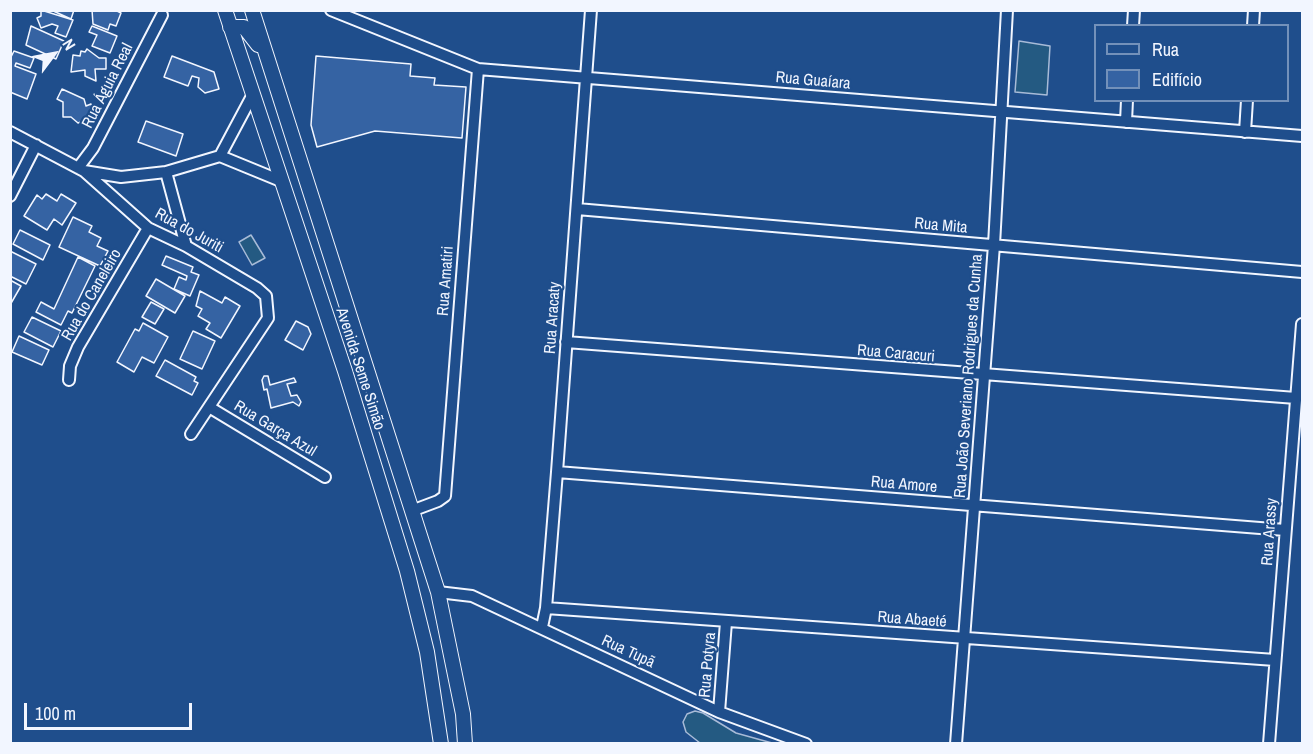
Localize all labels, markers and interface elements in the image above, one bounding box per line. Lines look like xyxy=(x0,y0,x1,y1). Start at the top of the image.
north arrow xyxy=(24,24,84,84)
legend xyxy=(1094,24,1289,102)
text: N xyxy=(57,35,81,54)
text: Rua xyxy=(1152,37,1179,62)
street label: Rua Águia Real xyxy=(78,40,138,132)
text: Edifício xyxy=(1152,67,1202,92)
street label: Rua Guaíara xyxy=(775,68,851,94)
street label: Rua do Juriti xyxy=(151,204,227,258)
street label: Rua Mita xyxy=(914,214,968,238)
street label: Rua Amatiri xyxy=(434,245,458,317)
street label: Rua do Caneleiro xyxy=(58,246,126,344)
street label: Rua João Severiano Rodrigues da Cunha xyxy=(951,253,987,499)
street label: Rua Aracaty xyxy=(541,281,565,355)
street label: Avenida Seme Simão xyxy=(331,305,389,433)
street label: Rua Caracuri xyxy=(856,341,936,367)
street label: Rua Garça Azul xyxy=(230,397,320,461)
street label: Rua Amore xyxy=(870,473,938,497)
street label: Rua Arassy xyxy=(1258,498,1282,566)
street label: Rua Abaeté xyxy=(877,608,947,632)
street label: Rua Tupã xyxy=(598,631,658,673)
street label: Rua Potyra xyxy=(696,631,720,699)
scale bar xyxy=(27,691,195,729)
text: 100 m xyxy=(35,701,76,726)

